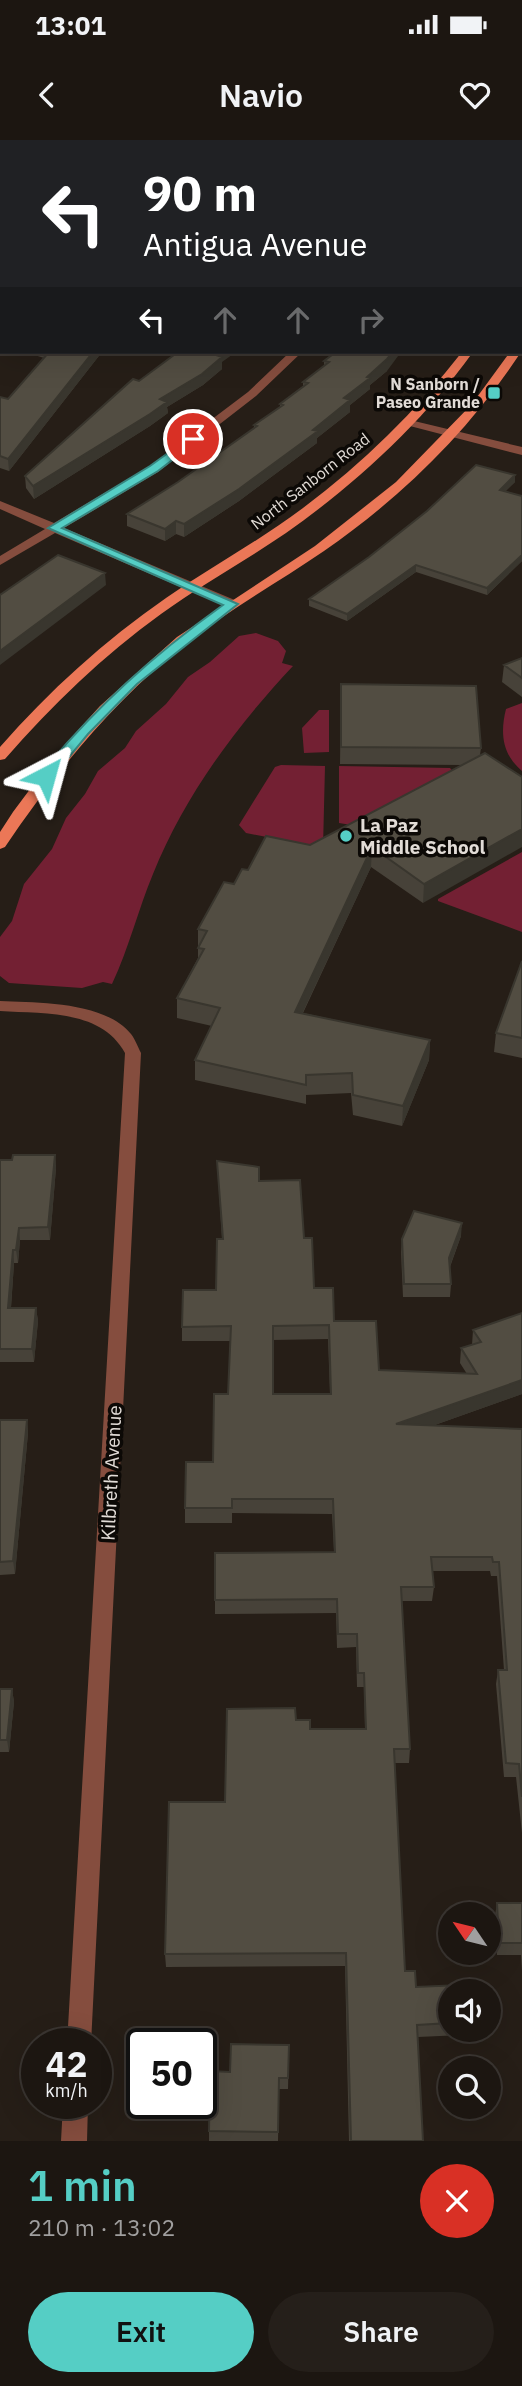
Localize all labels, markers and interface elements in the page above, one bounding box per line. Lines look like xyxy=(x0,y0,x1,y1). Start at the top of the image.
text: 13:01 xyxy=(35,8,106,42)
text: Navio xyxy=(219,74,303,116)
icon: back xyxy=(28,76,66,114)
icon: heart xyxy=(456,76,494,114)
text: 90 m xyxy=(143,161,257,224)
icon: left xyxy=(28,168,119,259)
text: Antigua Avenue xyxy=(143,223,367,265)
icon: left xyxy=(133,301,171,339)
icon: ahead xyxy=(206,301,244,339)
icon: ahead xyxy=(279,301,317,339)
icon: right xyxy=(352,301,390,339)
place label: N Sanborn / Paseo Grande xyxy=(376,374,480,412)
marker: N Sanborn / Paseo Grande xyxy=(486,385,502,401)
pin xyxy=(163,409,223,469)
icon: arrive xyxy=(174,420,212,458)
street label: North Sanborn Road xyxy=(247,428,373,534)
position arrow xyxy=(9,739,83,813)
place label: La Paz Middle School xyxy=(360,813,485,859)
marker: La Paz Middle School xyxy=(338,828,354,844)
street label: Kilbreth Avenue xyxy=(95,1405,127,1541)
north arrow xyxy=(438,1902,500,1965)
map controls xyxy=(438,1902,501,2119)
button: sound xyxy=(438,1979,501,2042)
speed limit sign: 50 xyxy=(126,2028,217,2119)
text: 42 xyxy=(45,2041,88,2087)
button: search xyxy=(438,2056,501,2119)
text: km/h xyxy=(45,2079,88,2102)
text: 1 min xyxy=(28,2158,137,2213)
button: close xyxy=(420,2164,494,2238)
text: 210 m · 13:02 xyxy=(28,2212,175,2242)
button: Exit xyxy=(28,2292,254,2372)
button: Share xyxy=(268,2292,494,2372)

